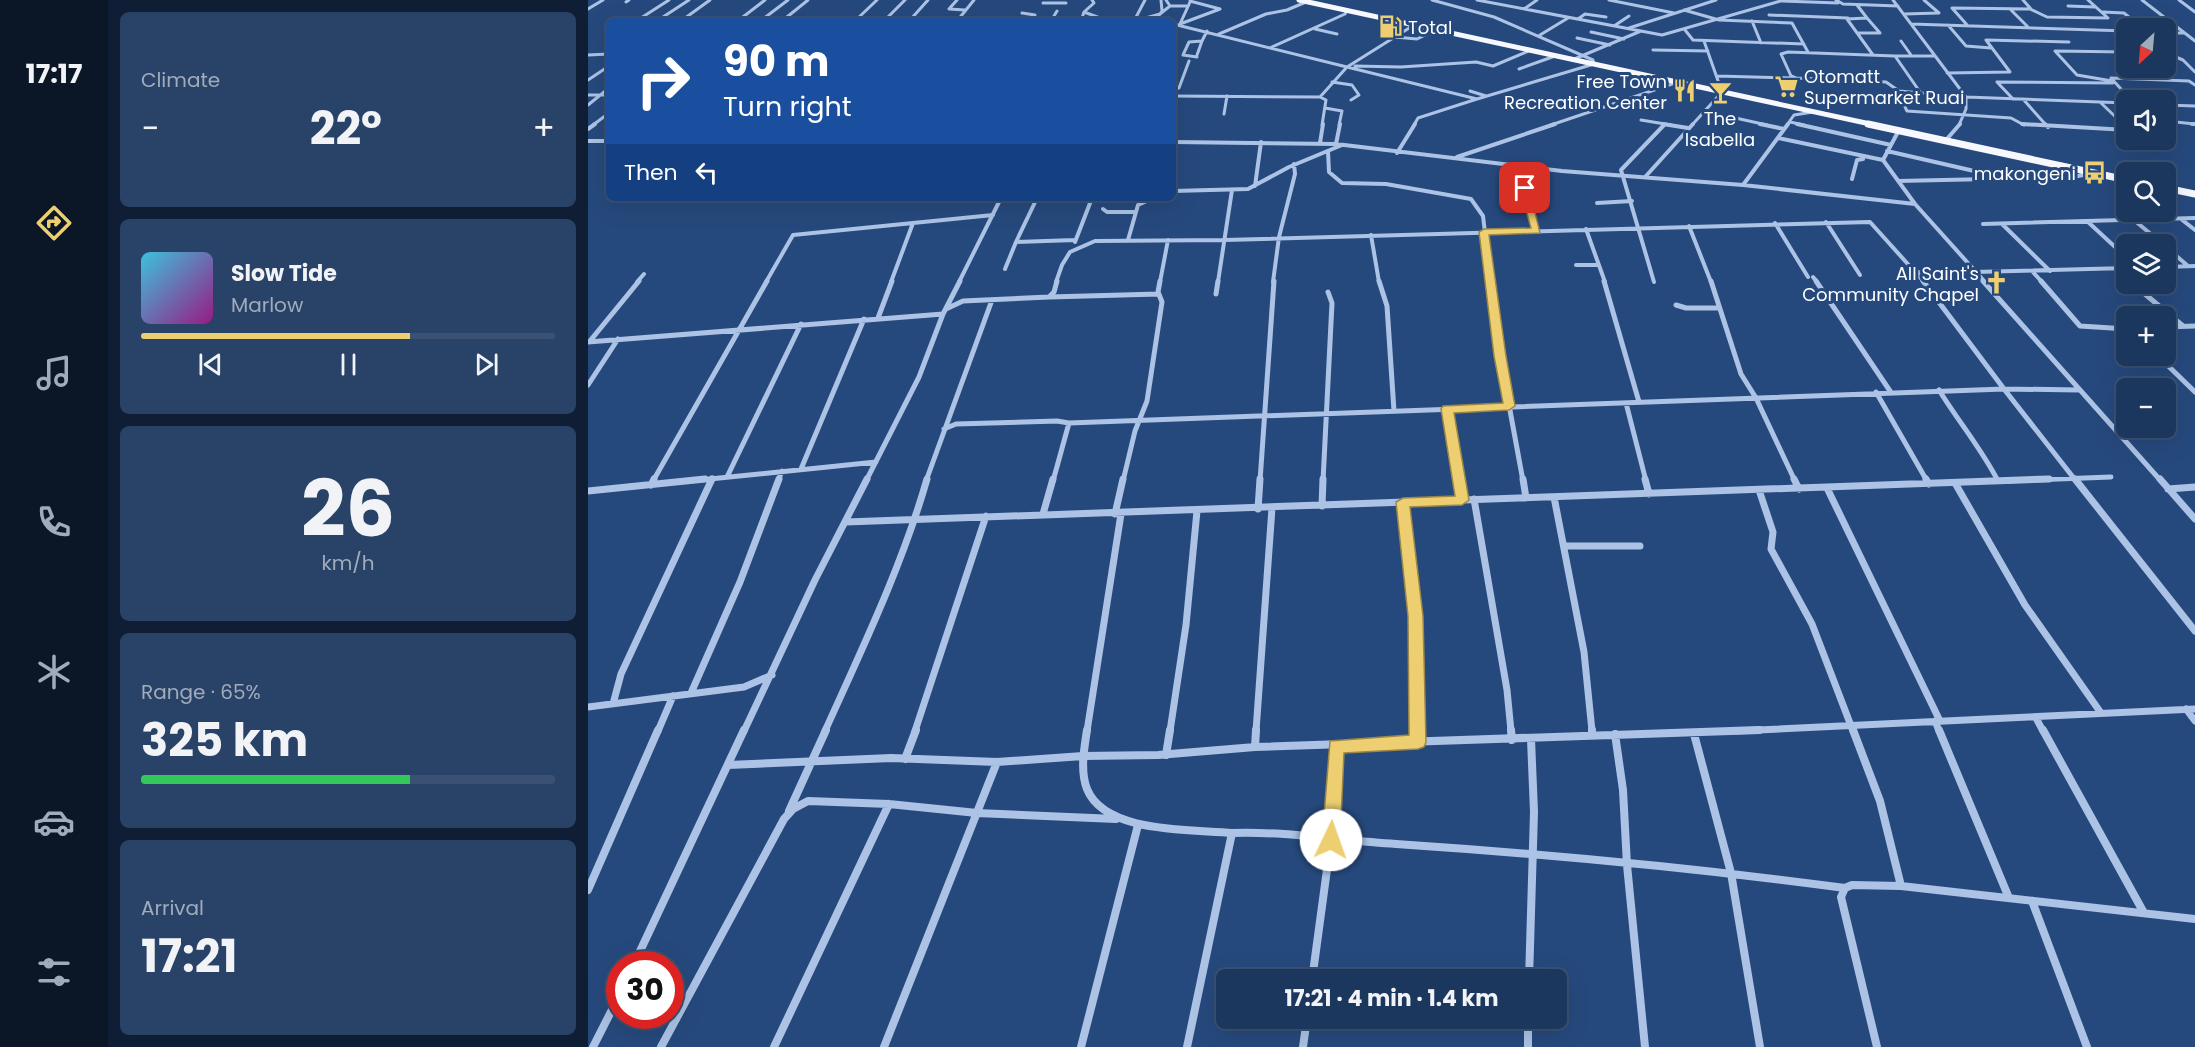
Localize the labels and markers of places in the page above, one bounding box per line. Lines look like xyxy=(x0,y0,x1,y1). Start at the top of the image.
fuel station icon: Total xyxy=(1377,14,1403,40)
place label: Total xyxy=(1408,15,1452,40)
place label: Otomatt Supermarket Ruai xyxy=(1804,64,1964,110)
place label: Free Town Recreation Center xyxy=(1504,69,1667,115)
supermarket icon: Otomatt Supermarket Ruai xyxy=(1773,73,1799,99)
restaurant icon: Free Town Recreation Center xyxy=(1672,78,1698,104)
bar icon: The Isabella xyxy=(1707,79,1733,105)
place label: The Isabella xyxy=(1685,106,1755,152)
bus stop icon: makongeni xyxy=(2081,160,2107,186)
place label: makongeni xyxy=(1974,161,2076,186)
pin xyxy=(1499,162,1550,213)
place label: All Saint's Community Chapel xyxy=(1802,261,1979,307)
church icon: All Saint's Community Chapel xyxy=(1984,270,2010,296)

